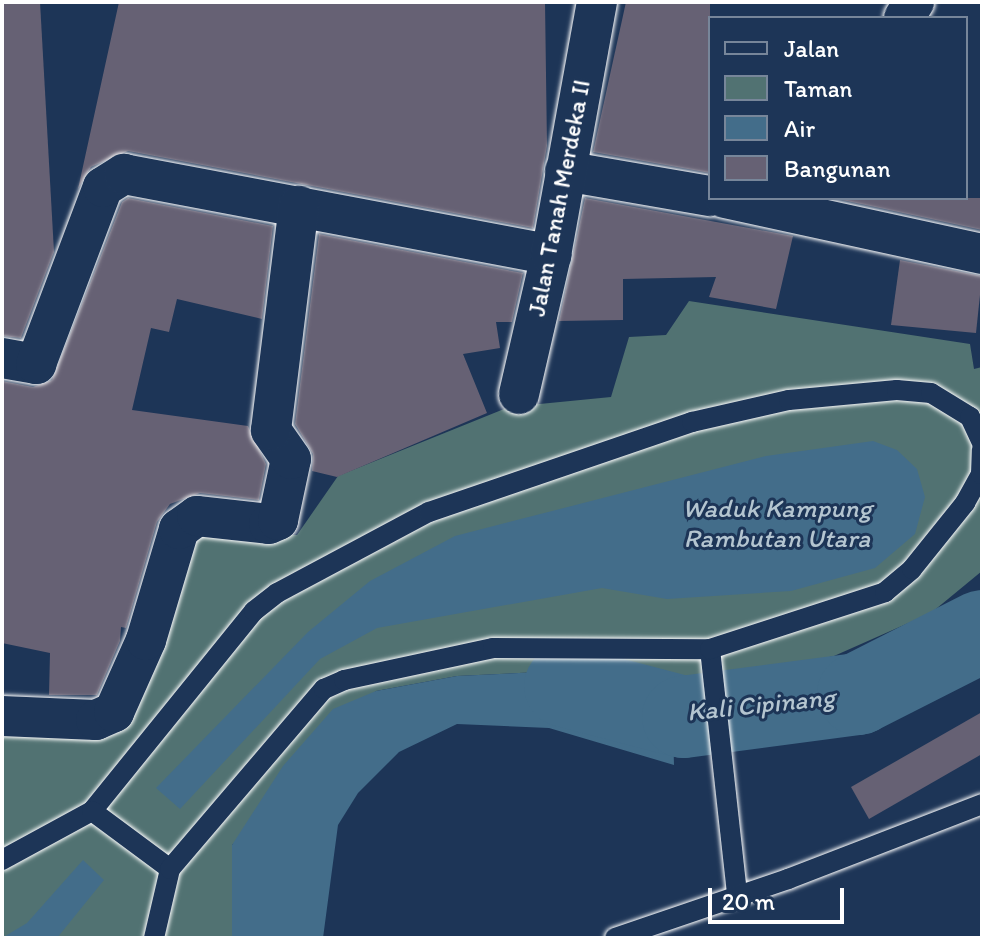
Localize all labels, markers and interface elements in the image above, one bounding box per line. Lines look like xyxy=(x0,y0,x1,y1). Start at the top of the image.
legend xyxy=(708,16,968,200)
text: Jalan xyxy=(784,34,839,63)
text: Taman xyxy=(784,74,852,103)
street label: Jalan Tanah Merdeka II xyxy=(522,79,596,317)
text: Air xyxy=(784,114,815,143)
text: Bangunan xyxy=(784,154,891,183)
water label: Waduk Kampung Rambutan Utara xyxy=(682,493,872,554)
water label: Kali Cipinang xyxy=(685,682,837,728)
scale bar xyxy=(712,872,848,922)
text: 20 m xyxy=(722,887,775,916)

